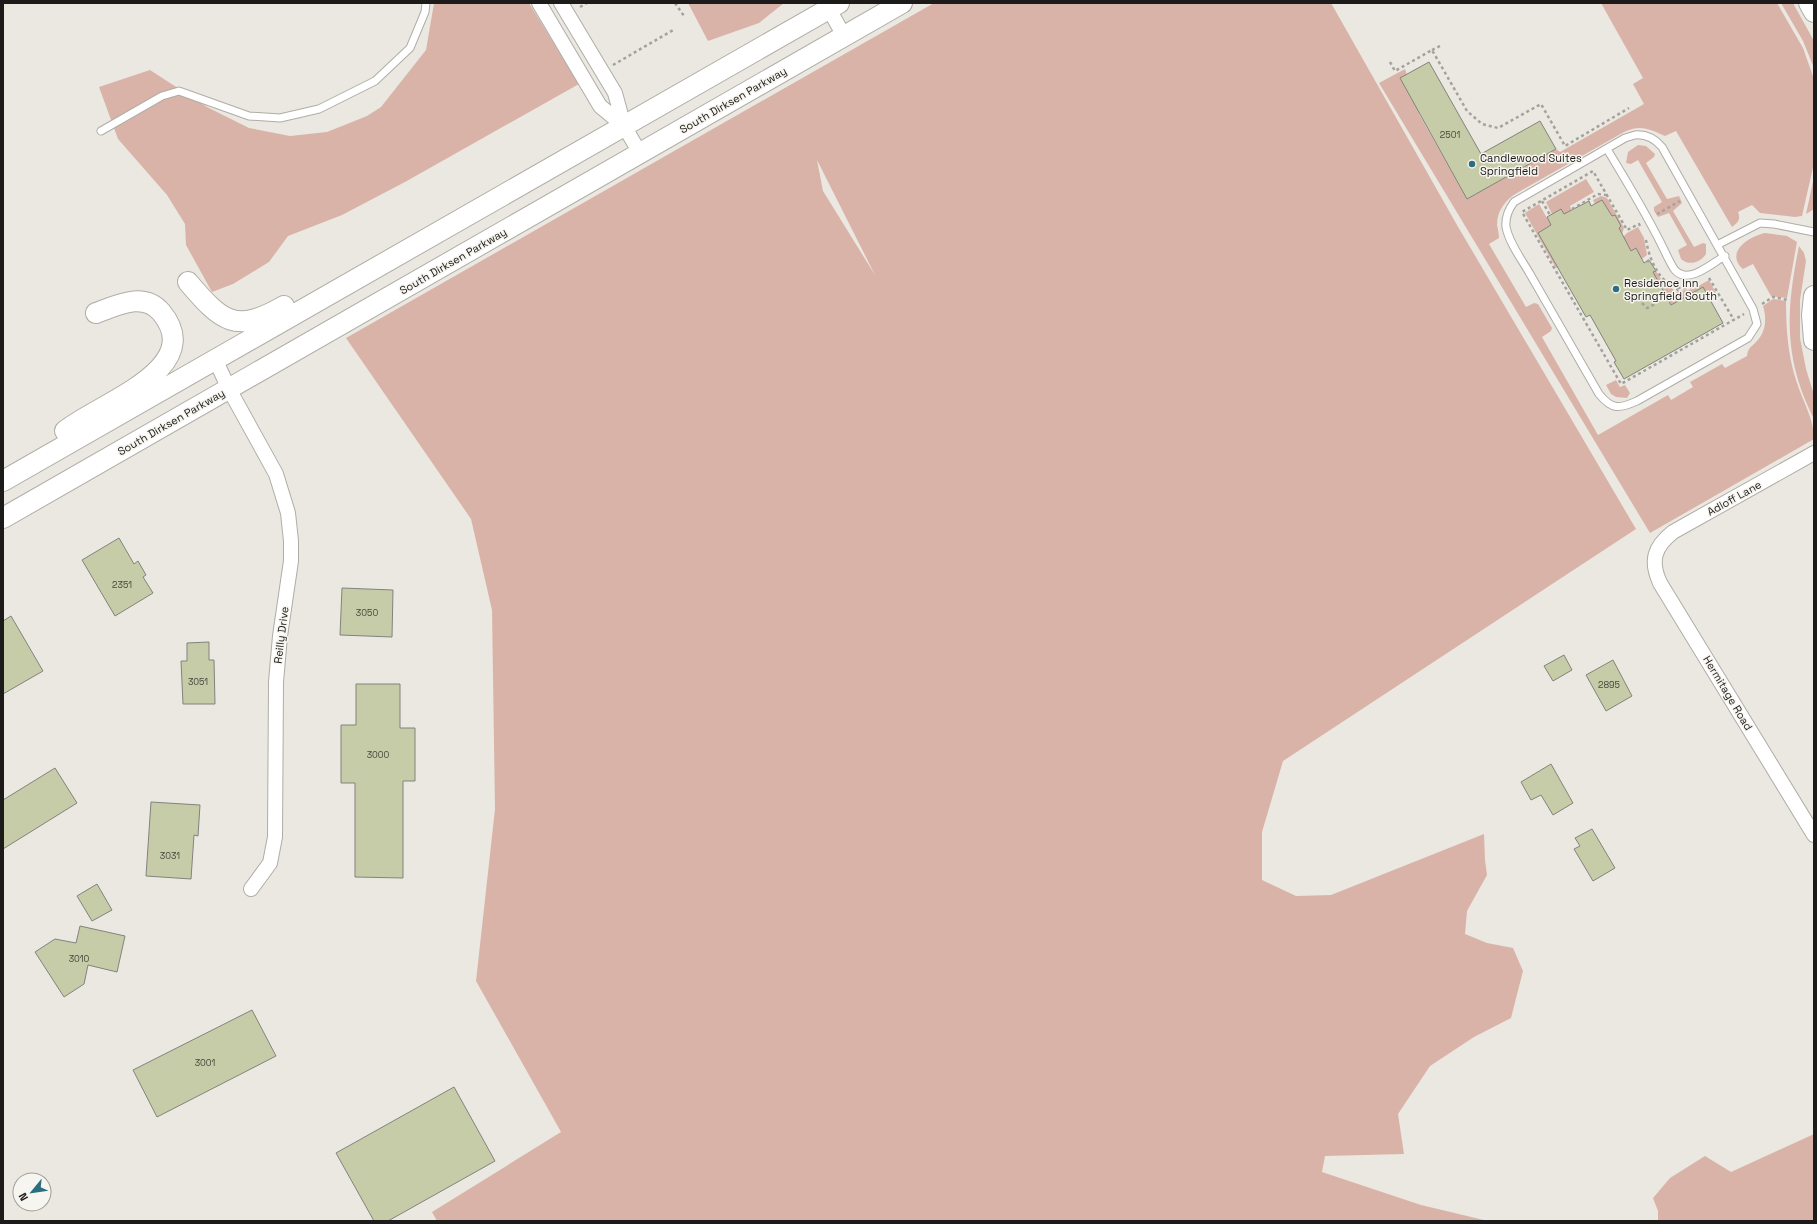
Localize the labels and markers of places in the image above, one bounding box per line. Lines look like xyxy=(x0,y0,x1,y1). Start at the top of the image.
place label: Candlewood Suites Springfield xyxy=(1480,151,1582,178)
marker: Candlewood Suites Springfield xyxy=(1467,159,1477,169)
place label: Residence Inn Springfield South xyxy=(1624,276,1717,303)
marker: Residence Inn Springfield South xyxy=(1611,284,1621,294)

